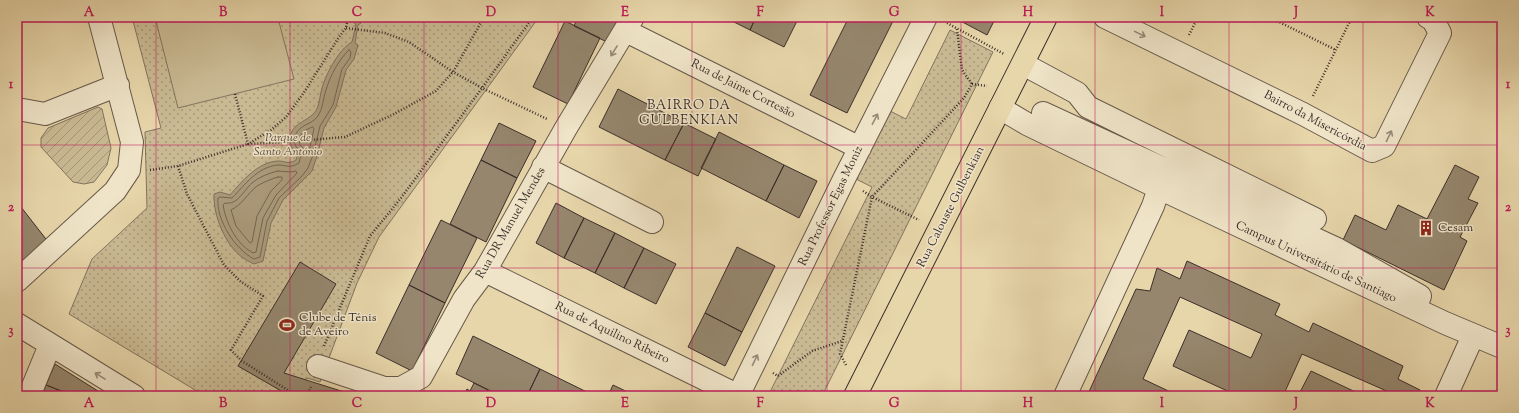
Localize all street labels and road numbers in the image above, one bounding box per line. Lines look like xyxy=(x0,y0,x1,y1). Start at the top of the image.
street label: Rua de Jaime Cortesão xyxy=(688,55,799,123)
street label: Bairro da Misericórdia xyxy=(1260,86,1370,156)
street label: Rua Professor Egas Moniz xyxy=(794,142,868,269)
street label: Rua Calouste Gulbenkian xyxy=(913,143,989,271)
street label: Rua DR Manuel Mendes xyxy=(472,164,550,282)
street label: Campus Universitário de Santiago xyxy=(1232,217,1400,308)
street label: Rua de Aquilino Ribeiro xyxy=(552,297,673,369)

